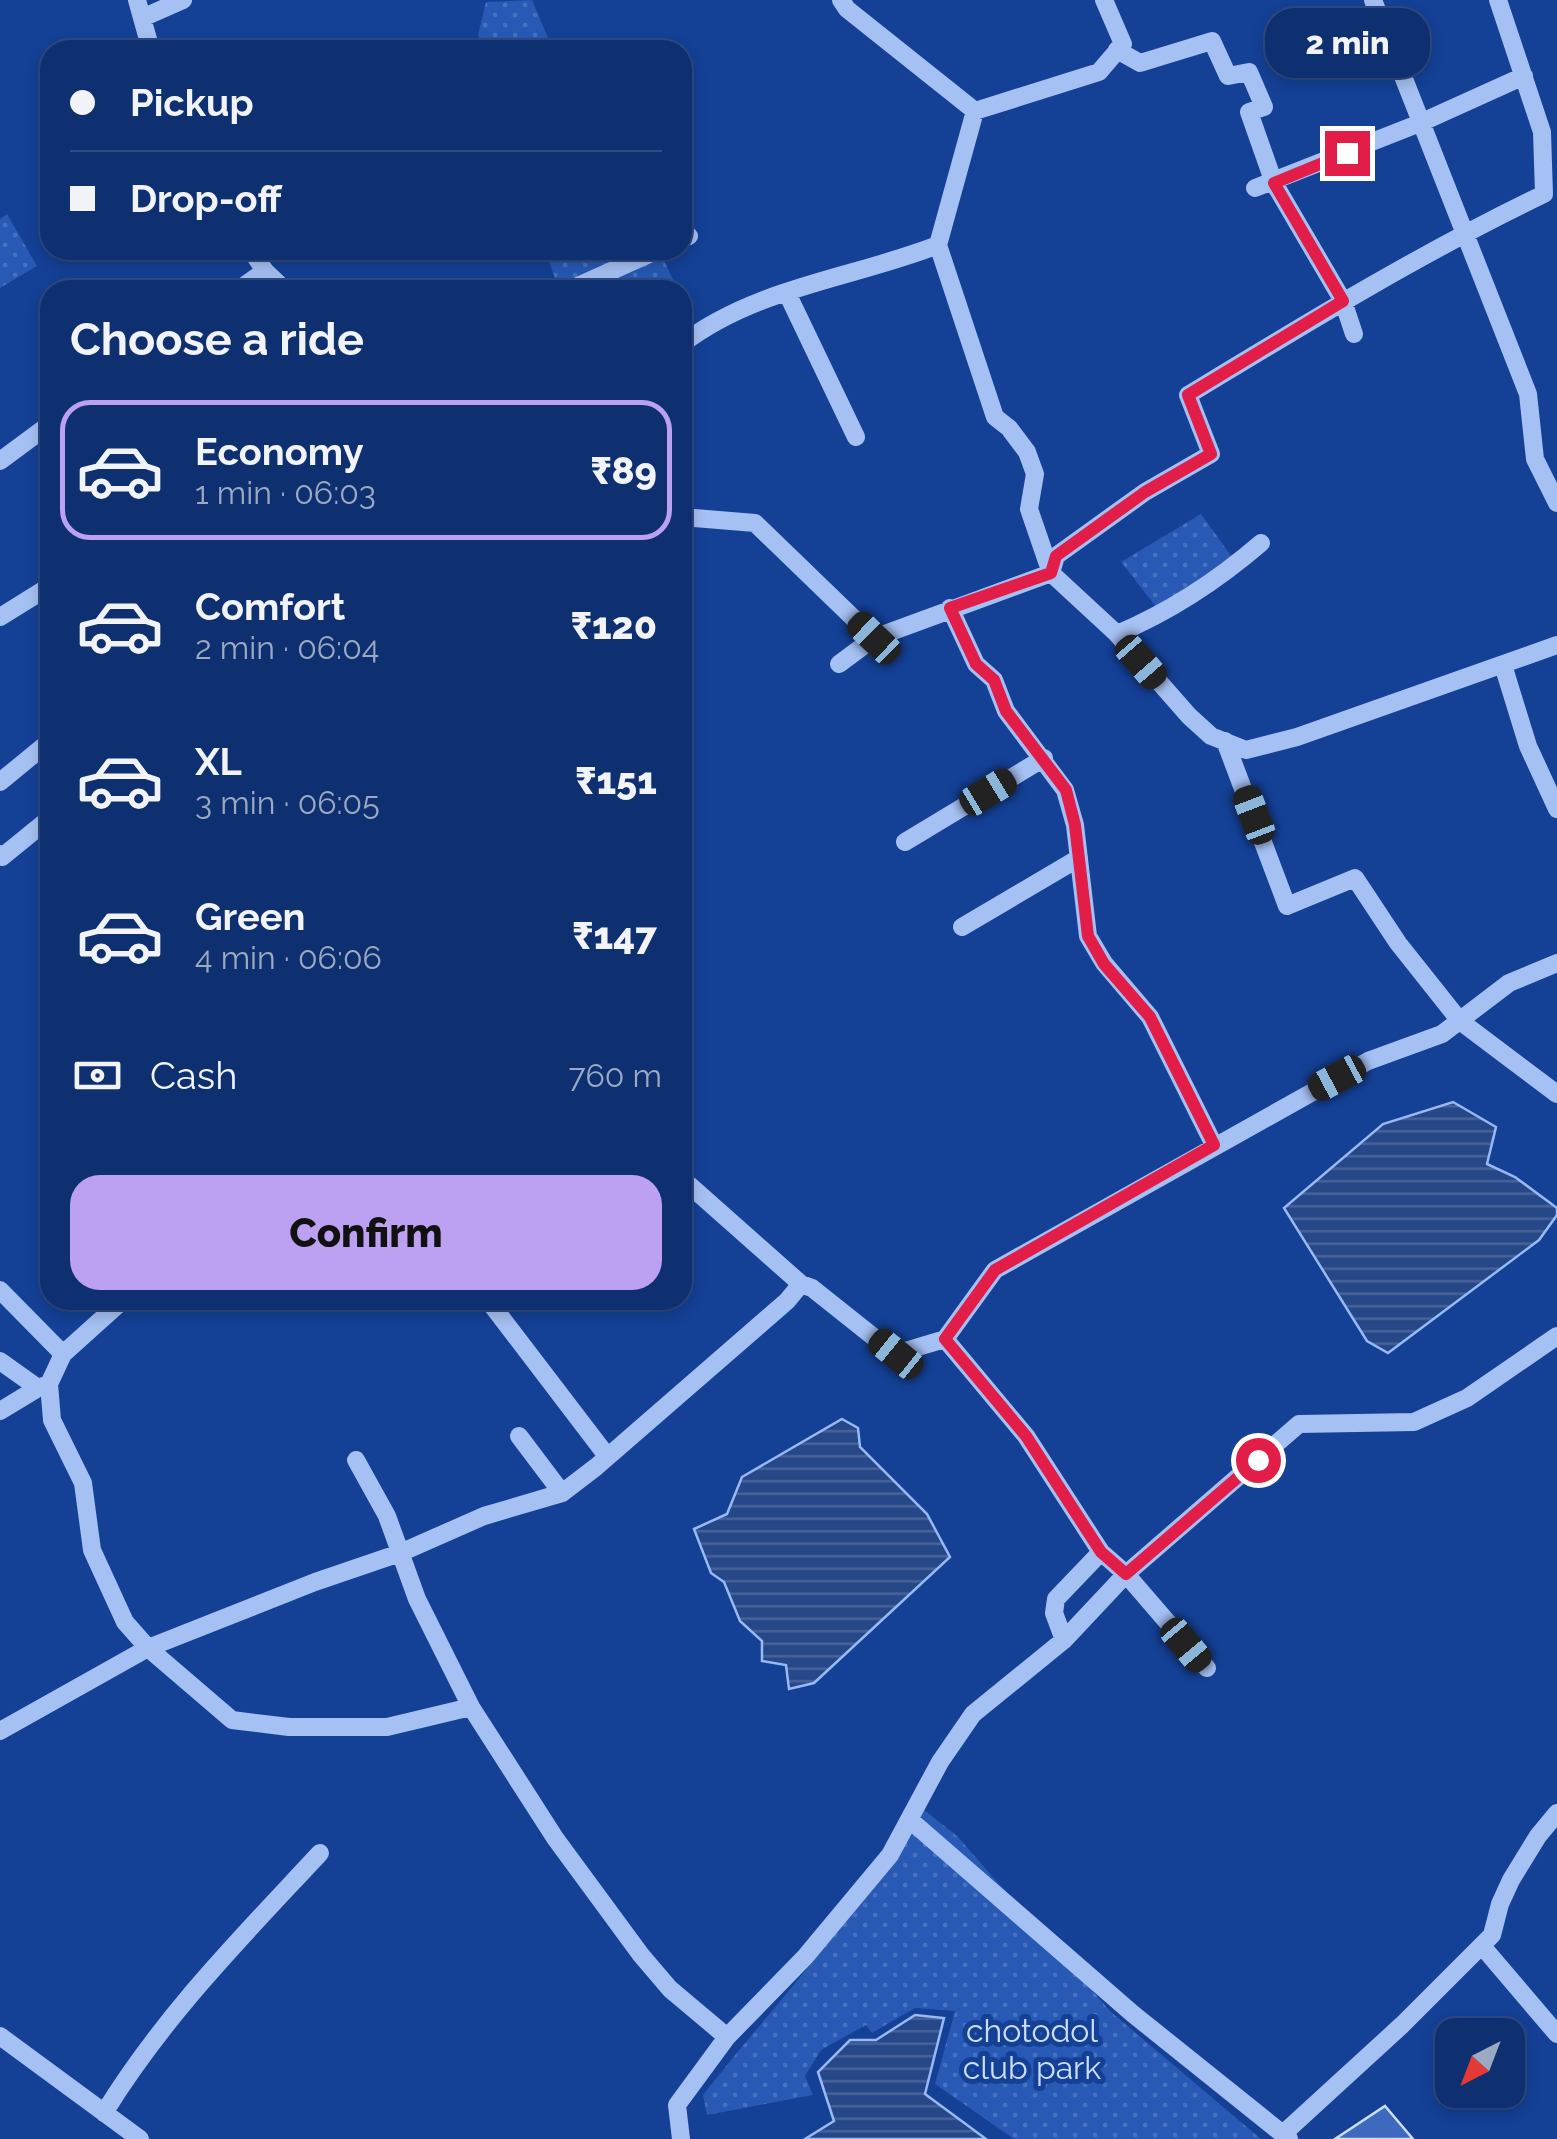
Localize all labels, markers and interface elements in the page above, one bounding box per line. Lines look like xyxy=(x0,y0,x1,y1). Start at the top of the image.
callout: 2 min xyxy=(1264,8,1430,78)
text: 2 min xyxy=(1305,24,1390,61)
text: Pickup xyxy=(130,80,254,125)
route end xyxy=(1325,131,1370,176)
text: Drop-off xyxy=(130,176,282,221)
text: Choose a ride xyxy=(70,313,364,366)
icon: car xyxy=(75,425,165,515)
text: Economy xyxy=(195,429,364,474)
text: ₹89 xyxy=(590,448,657,493)
text: 1 min · 06:03 xyxy=(195,474,376,511)
icon: car xyxy=(75,580,165,670)
text: Comfort xyxy=(195,584,345,629)
text: ₹120 xyxy=(571,603,657,648)
car xyxy=(842,606,906,670)
text: 2 min · 06:04 xyxy=(195,629,379,666)
car xyxy=(1110,630,1172,694)
icon: car xyxy=(75,735,165,825)
text: XL xyxy=(195,739,242,784)
text: ₹151 xyxy=(575,758,657,803)
car xyxy=(955,764,1021,820)
car xyxy=(1229,782,1279,848)
text: 3 min · 06:05 xyxy=(195,784,380,821)
icon: car xyxy=(75,890,165,980)
text: Green xyxy=(195,894,305,939)
text: ₹147 xyxy=(572,913,657,958)
text: 4 min · 06:06 xyxy=(195,939,382,976)
icon: cash xyxy=(70,1048,125,1103)
car xyxy=(1303,1051,1371,1105)
text: Cash xyxy=(150,1053,237,1098)
text: 760 m xyxy=(568,1057,662,1094)
button: Confirm xyxy=(70,1175,662,1290)
car xyxy=(863,1323,929,1385)
route start xyxy=(1236,1438,1281,1483)
car xyxy=(1155,1612,1217,1678)
park label: chotodol club park xyxy=(963,2012,1101,2086)
north arrow xyxy=(1435,2018,1525,2108)
map controls xyxy=(1435,2018,1525,2108)

